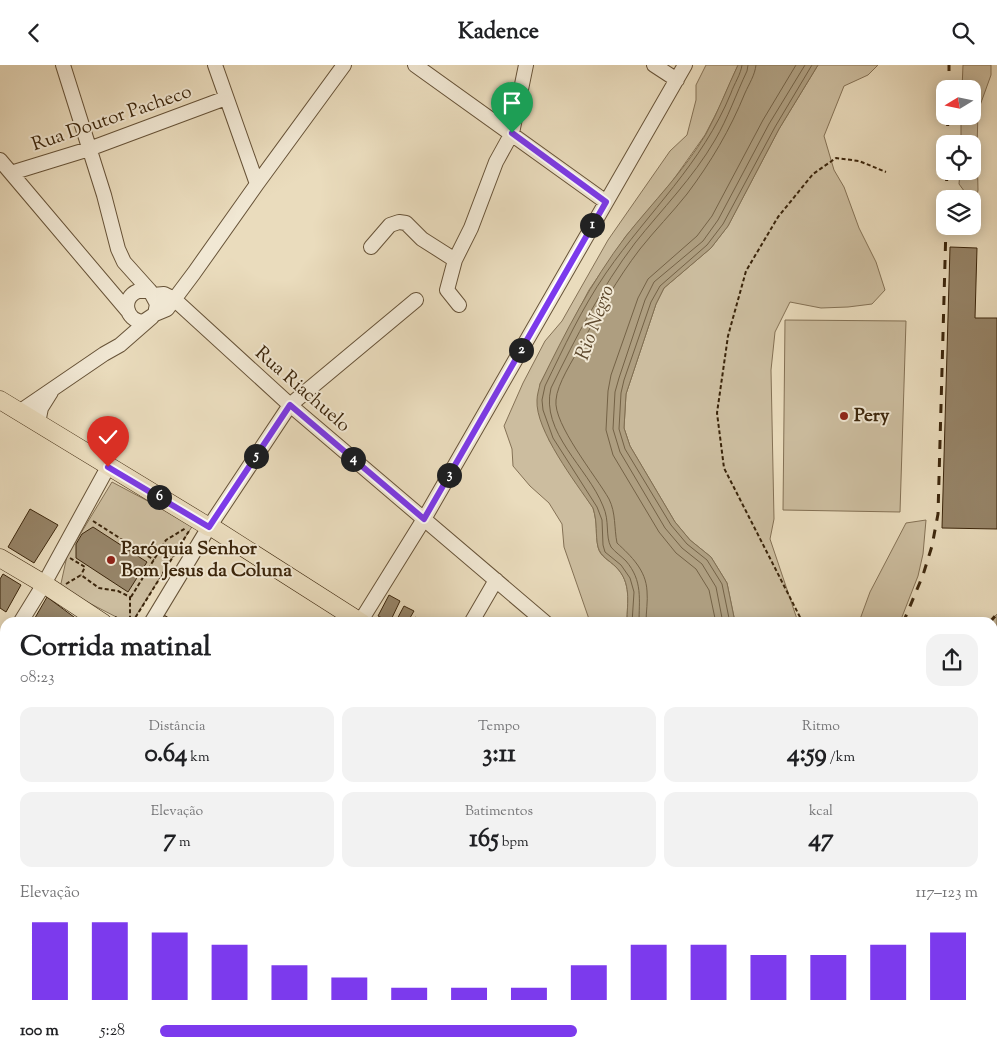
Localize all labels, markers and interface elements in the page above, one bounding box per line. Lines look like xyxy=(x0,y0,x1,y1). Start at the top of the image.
text: Kadence xyxy=(458,17,539,49)
icon: back xyxy=(20,19,48,47)
icon: search xyxy=(949,19,977,47)
street label: Rua Doutor Pacheco xyxy=(28,79,196,159)
north arrow xyxy=(936,80,981,125)
map controls xyxy=(936,80,981,235)
pin xyxy=(491,82,533,133)
icon: arrive xyxy=(498,89,526,117)
button: locate xyxy=(936,135,981,180)
button: layers xyxy=(936,190,981,235)
pin: 1 xyxy=(580,213,604,237)
text: 1 xyxy=(590,215,595,235)
water label: Rio Negro xyxy=(569,282,623,364)
pin: 2 xyxy=(508,337,534,363)
text: 2 xyxy=(518,340,525,360)
street label: Rua Riachuelo xyxy=(248,341,356,439)
place label: Pery xyxy=(854,403,890,430)
marker: Pery xyxy=(838,410,850,422)
pin xyxy=(87,416,129,467)
icon: check xyxy=(94,423,122,451)
pin: 5 xyxy=(244,443,268,469)
text: 5 xyxy=(254,446,259,466)
pin: 4 xyxy=(340,447,366,471)
text: 4 xyxy=(350,449,357,469)
pin: 3 xyxy=(436,463,462,487)
text: 3 xyxy=(447,465,452,485)
pin: 6 xyxy=(146,485,172,509)
text: 6 xyxy=(156,487,163,507)
place label: Paróquia Senhor Bom Jesus da Coluna xyxy=(121,536,292,585)
marker: Paróquia Senhor Bom Jesus da Coluna xyxy=(105,554,117,566)
text: Corrida matinal xyxy=(20,628,211,668)
button: share xyxy=(926,634,978,686)
text: 08:23 xyxy=(20,667,55,690)
text: Distância xyxy=(149,717,205,737)
text: Tempo xyxy=(478,717,520,737)
text: Ritmo xyxy=(802,717,840,737)
text: 0.64 xyxy=(144,737,187,773)
text: 3:11 xyxy=(482,737,516,773)
text: 4:59 xyxy=(787,737,827,773)
text: km xyxy=(187,748,210,768)
text: /km xyxy=(827,748,855,768)
text: Elevação xyxy=(151,802,203,822)
text: Batimentos xyxy=(465,802,533,822)
text: kcal xyxy=(809,802,833,822)
text: 7 xyxy=(163,822,176,858)
text: 165 xyxy=(469,822,499,858)
text: 47 xyxy=(808,822,834,858)
text: m xyxy=(176,833,191,853)
text: bpm xyxy=(499,833,529,853)
text: Elevação xyxy=(20,882,80,905)
text: 117–123 m xyxy=(916,882,978,905)
text: 100 m xyxy=(20,1020,59,1043)
text: 5:28 xyxy=(100,1020,125,1043)

